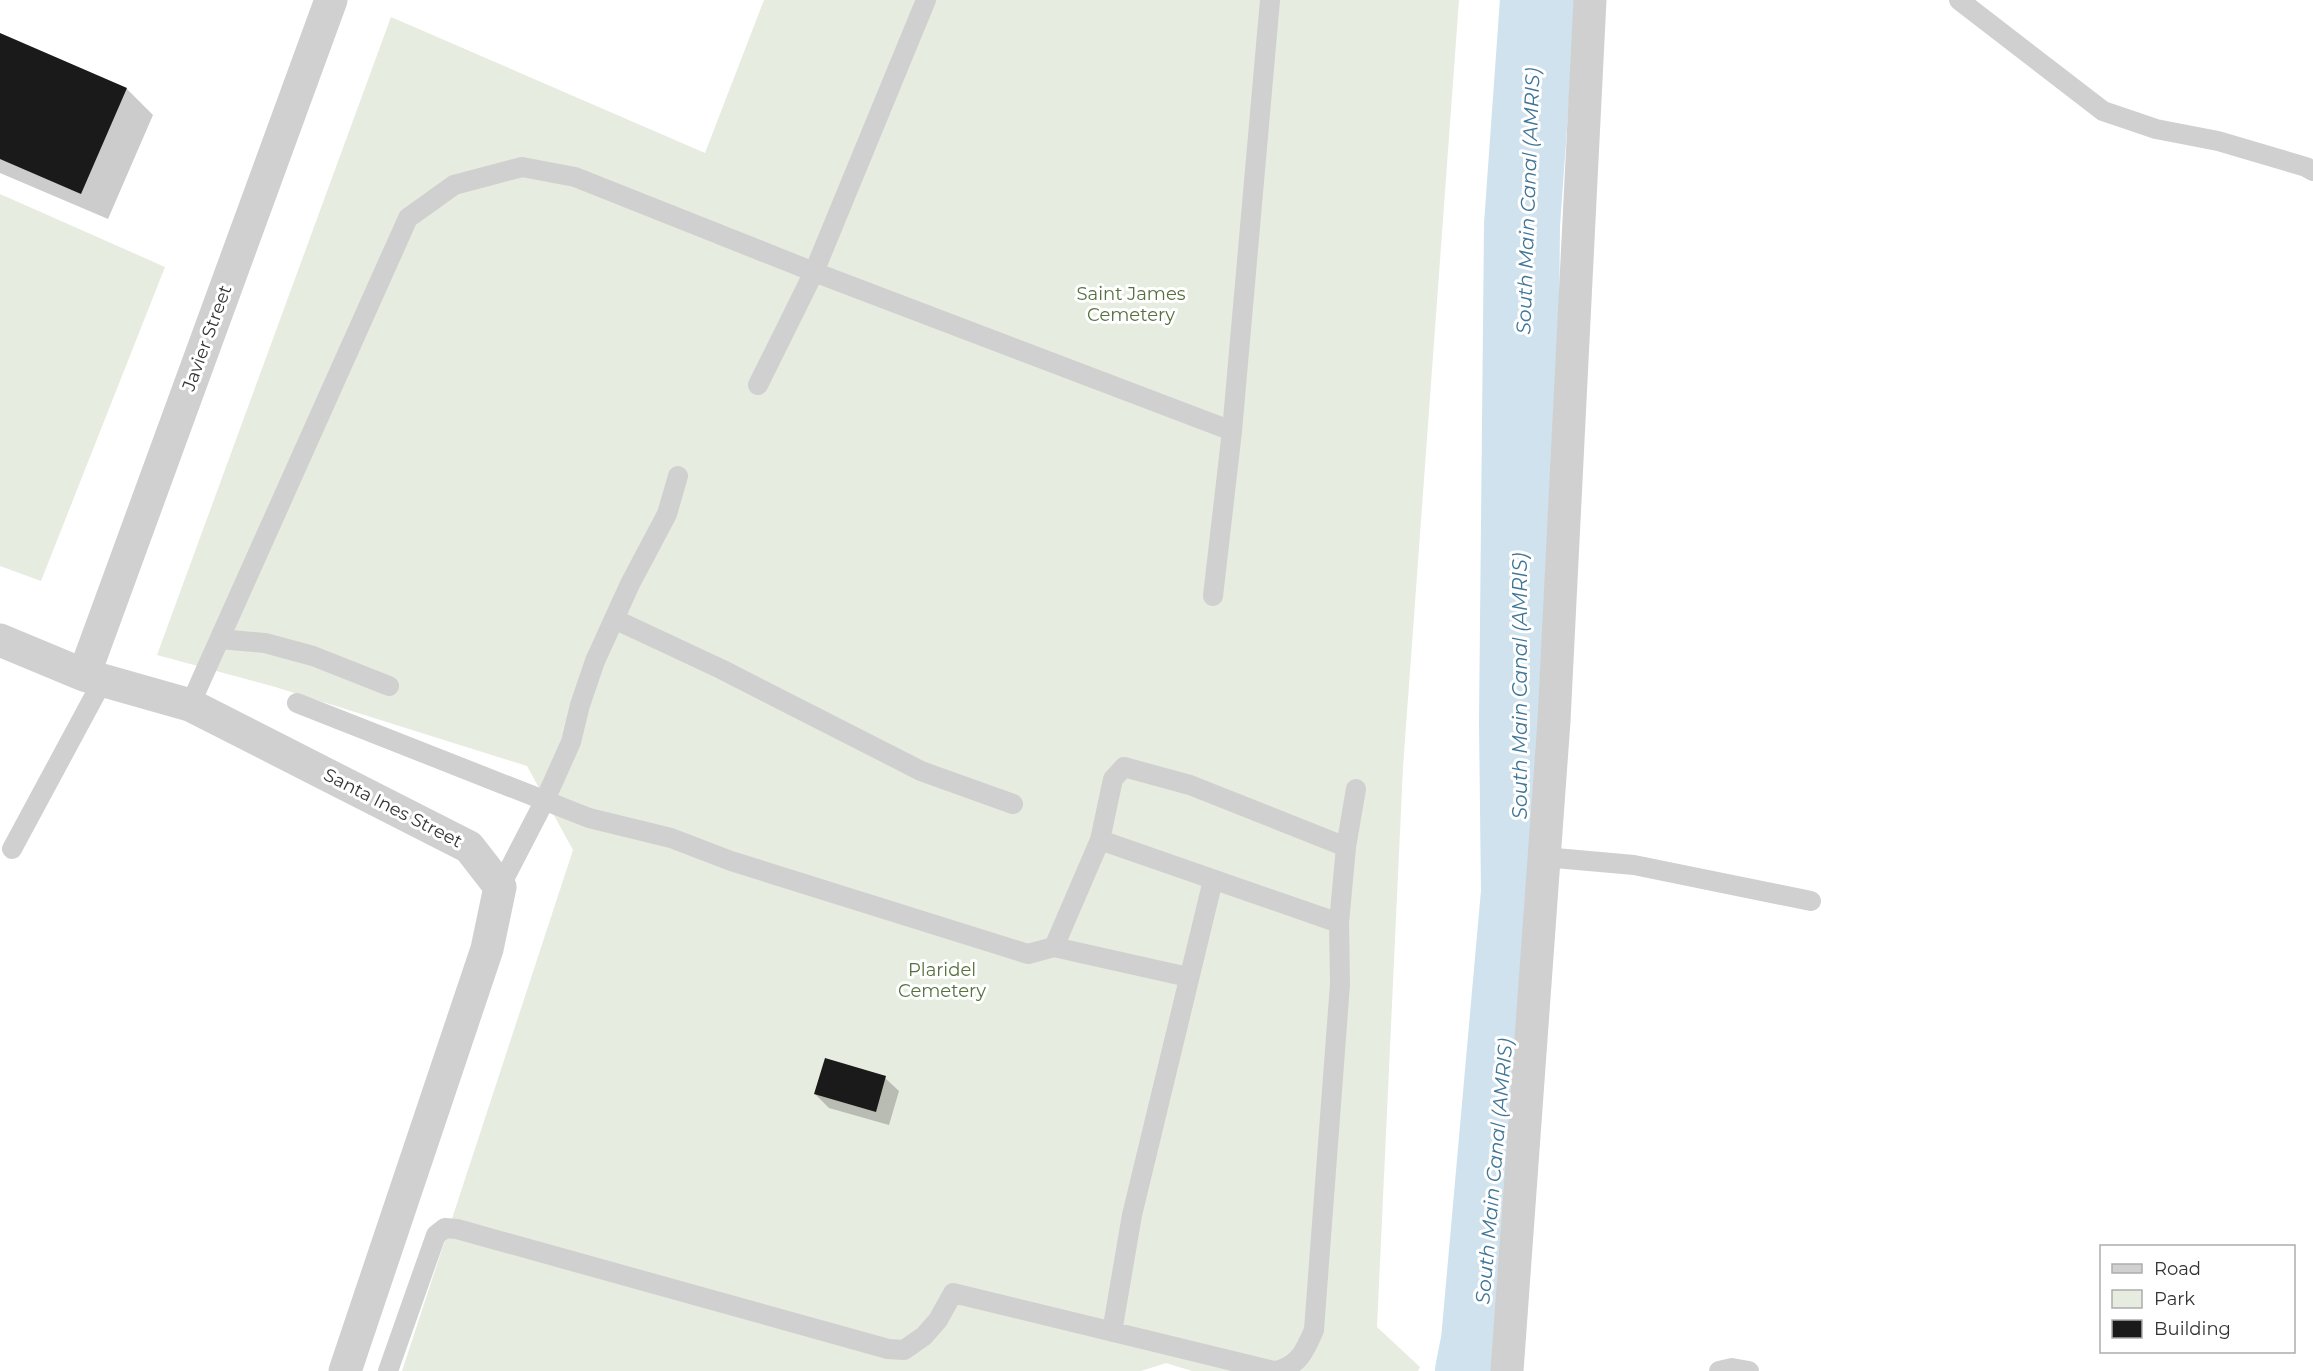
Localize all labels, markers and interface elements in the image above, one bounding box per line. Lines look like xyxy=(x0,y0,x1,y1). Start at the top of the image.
water label: South Main Canal (AMRIS) xyxy=(1511,67,1545,335)
street label: Javier Street xyxy=(177,282,236,395)
park label: Saint James Cemetery xyxy=(1076,283,1186,326)
water label: South Main Canal (AMRIS) xyxy=(1508,553,1532,819)
street label: Santa Ines Street xyxy=(320,764,466,852)
park label: Plaridel Cemetery xyxy=(898,959,986,1002)
water label: South Main Canal (AMRIS) xyxy=(1470,1037,1518,1305)
legend xyxy=(2100,1245,2295,1353)
text: Road xyxy=(2154,1258,2201,1280)
text: Park xyxy=(2154,1288,2195,1310)
text: Building xyxy=(2154,1318,2231,1340)

